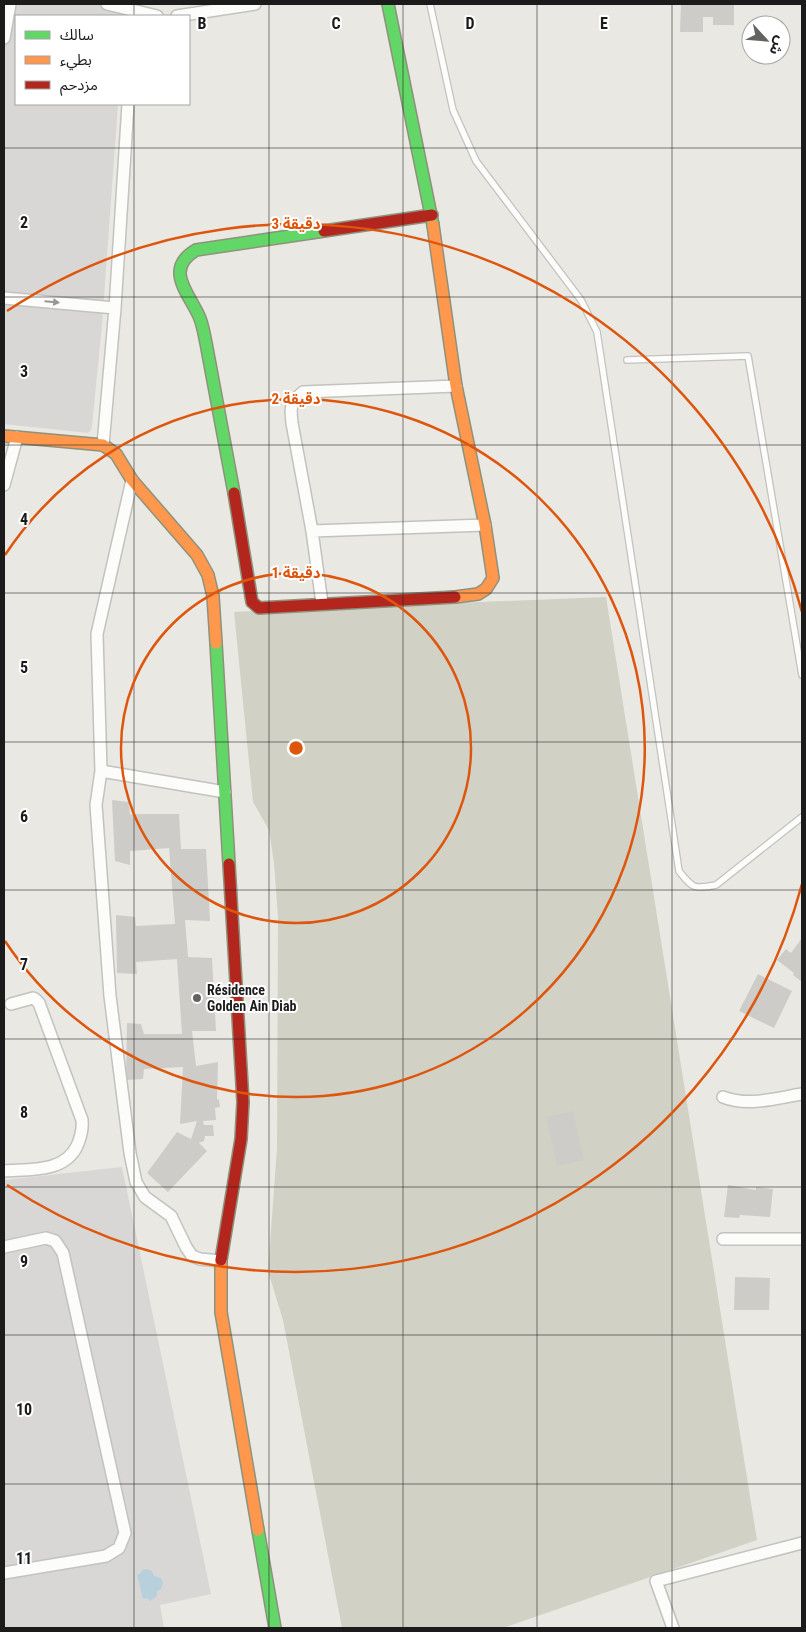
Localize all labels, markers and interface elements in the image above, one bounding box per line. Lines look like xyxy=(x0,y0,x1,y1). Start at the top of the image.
text: B xyxy=(198,14,207,33)
text: C xyxy=(331,14,341,33)
text: D xyxy=(465,14,475,33)
text: E xyxy=(600,14,608,33)
legend xyxy=(15,15,190,105)
north arrow xyxy=(741,15,791,65)
text: سالك xyxy=(60,26,94,44)
text: ش xyxy=(766,34,789,58)
text: بطيء xyxy=(60,51,92,71)
text: مزدحم xyxy=(60,76,98,96)
text: 2 xyxy=(20,213,28,232)
text: 3 دقيقة xyxy=(272,215,321,233)
one-way arrow xyxy=(45,299,61,307)
text: 3 xyxy=(20,362,28,381)
text: 2 دقيقة xyxy=(272,390,321,408)
text: 4 xyxy=(20,510,28,529)
text: 1 دقيقة xyxy=(272,564,321,582)
text: 5 xyxy=(20,658,28,677)
centre of rings xyxy=(287,739,305,757)
text: 6 xyxy=(20,807,28,826)
text: 7 xyxy=(20,955,28,974)
place label: Résidence Golden Ain Diab xyxy=(207,982,296,1014)
marker: Résidence Golden Ain Diab xyxy=(191,992,203,1004)
text: 8 xyxy=(20,1103,28,1122)
text: 9 xyxy=(20,1252,28,1271)
text: 10 xyxy=(16,1400,32,1419)
text: 11 xyxy=(16,1549,32,1568)

